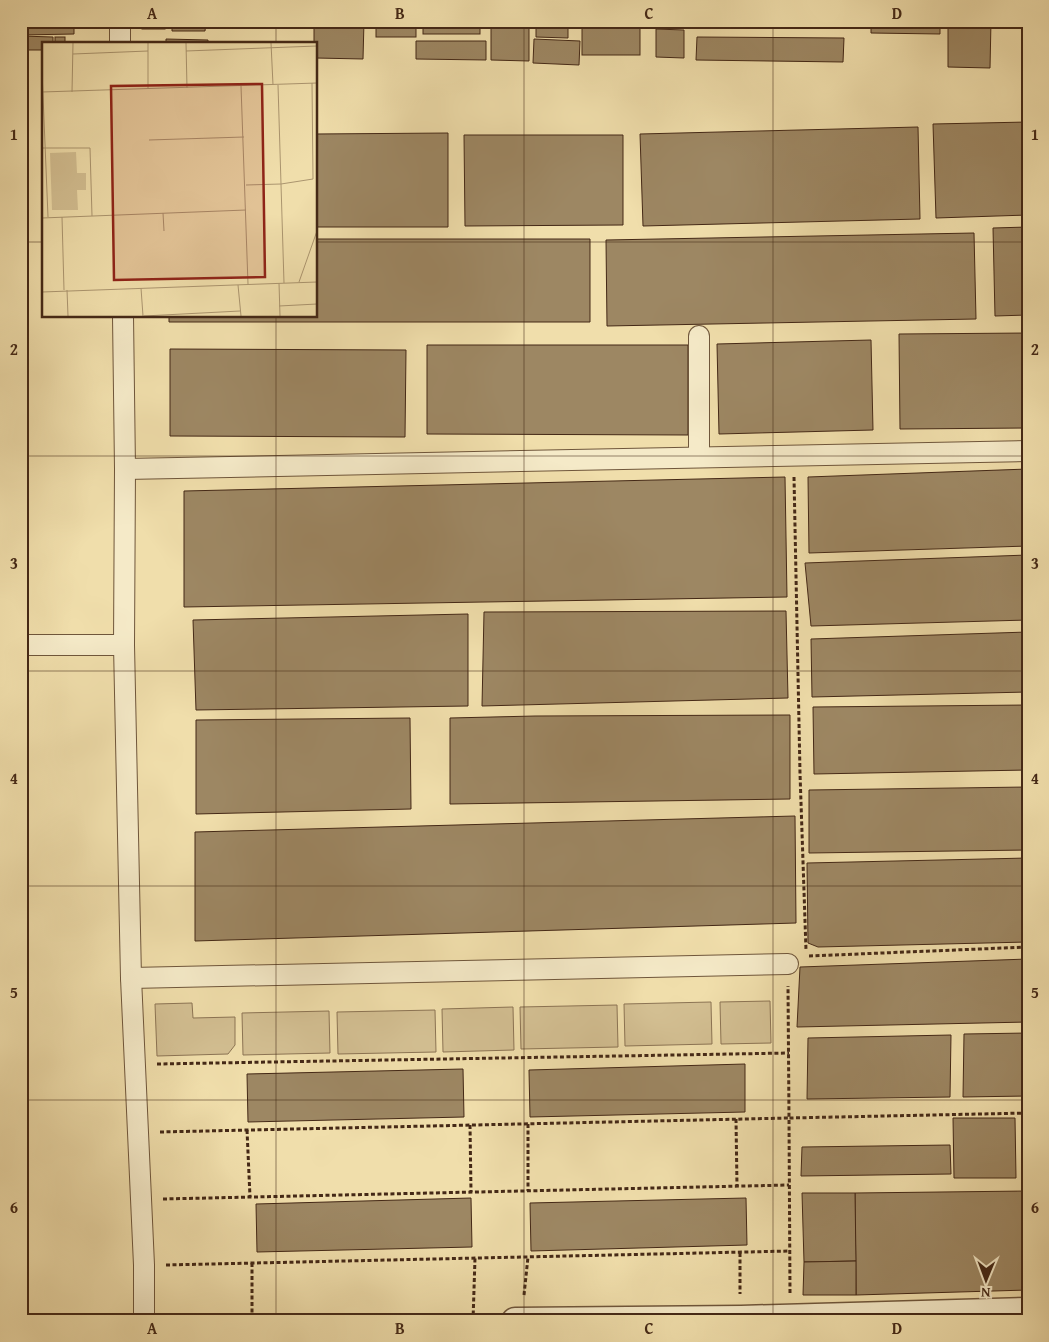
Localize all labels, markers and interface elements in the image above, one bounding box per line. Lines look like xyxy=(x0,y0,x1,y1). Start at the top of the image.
text: A xyxy=(147,1,158,25)
text: B xyxy=(395,1,405,25)
text: C xyxy=(644,1,654,25)
text: D xyxy=(892,1,902,25)
inset map xyxy=(42,42,318,318)
text: 1 xyxy=(10,122,18,146)
text: 1 xyxy=(1031,122,1039,146)
text: 2 xyxy=(10,337,18,361)
text: 2 xyxy=(1031,337,1039,361)
text: 3 xyxy=(10,551,18,575)
text: 3 xyxy=(1031,551,1039,575)
text: 4 xyxy=(10,766,18,790)
text: 4 xyxy=(1031,766,1039,790)
text: 5 xyxy=(10,980,18,1004)
text: 5 xyxy=(1031,980,1039,1004)
text: 6 xyxy=(10,1195,18,1219)
text: 6 xyxy=(1031,1195,1039,1219)
north arrow xyxy=(962,1254,1012,1304)
text: N xyxy=(980,1283,991,1303)
text: A xyxy=(147,1316,158,1340)
text: B xyxy=(395,1316,405,1340)
text: C xyxy=(644,1316,654,1340)
text: D xyxy=(892,1316,902,1340)

